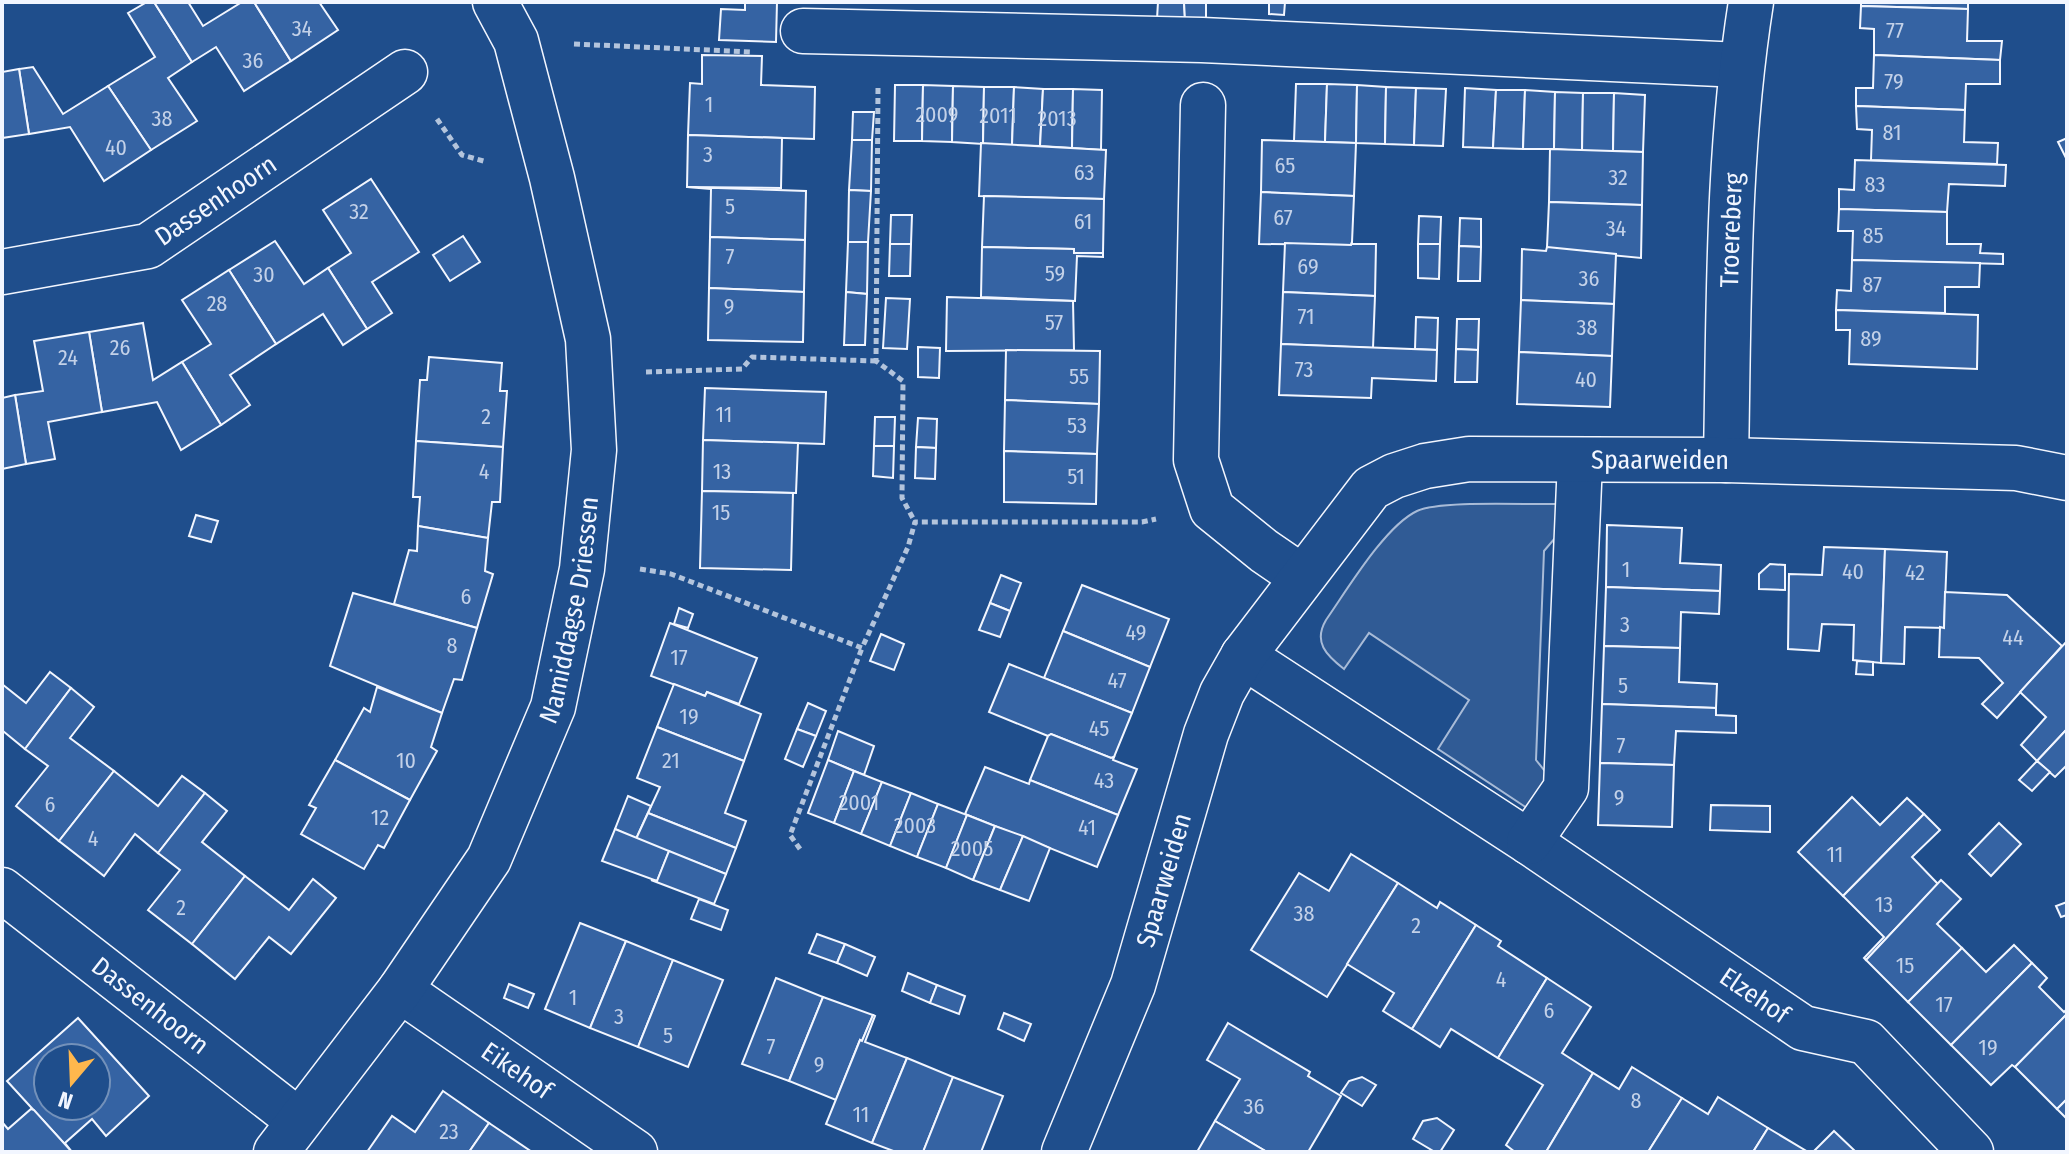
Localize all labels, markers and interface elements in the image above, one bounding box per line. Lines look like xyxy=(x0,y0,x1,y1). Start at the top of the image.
house number: 34 xyxy=(292,15,313,42)
house number: 77 xyxy=(1886,17,1904,44)
house number: 36 xyxy=(243,47,264,74)
house number: 79 xyxy=(1884,68,1904,95)
house number: 1 xyxy=(705,91,713,118)
house number: 2009 xyxy=(915,101,959,128)
house number: 2011 xyxy=(979,102,1017,129)
house number: 38 xyxy=(152,105,172,132)
house number: 2013 xyxy=(1037,105,1077,132)
house number: 81 xyxy=(1882,119,1902,146)
house number: 40 xyxy=(105,134,127,161)
house number: 3 xyxy=(703,141,713,168)
street label: Dassenhoorn xyxy=(149,149,283,253)
house number: 65 xyxy=(1275,152,1295,179)
house number: 63 xyxy=(1074,159,1094,186)
house number: 32 xyxy=(1608,164,1628,191)
street label: Troereberg xyxy=(1714,171,1749,288)
house number: 83 xyxy=(1865,171,1885,198)
house number: 5 xyxy=(725,193,735,220)
house number: 32 xyxy=(349,198,369,225)
house number: 67 xyxy=(1273,204,1293,231)
house number: 61 xyxy=(1074,208,1092,235)
house number: 34 xyxy=(1606,215,1627,242)
house number: 85 xyxy=(1862,222,1884,249)
house number: 7 xyxy=(726,243,735,270)
house number: 69 xyxy=(1297,253,1319,280)
house number: 59 xyxy=(1045,260,1065,287)
house number: 30 xyxy=(253,261,275,288)
house number: 36 xyxy=(1579,265,1600,292)
house number: 87 xyxy=(1862,271,1882,298)
house number: 28 xyxy=(207,290,227,317)
house number: 9 xyxy=(724,293,734,320)
house number: 71 xyxy=(1297,303,1315,330)
house number: 57 xyxy=(1045,309,1063,336)
house number: 38 xyxy=(1577,314,1597,341)
house number: 89 xyxy=(1860,325,1882,352)
house number: 26 xyxy=(110,334,130,361)
house number: 24 xyxy=(58,344,78,371)
house number: 73 xyxy=(1295,356,1313,383)
house number: 55 xyxy=(1069,363,1089,390)
house number: 40 xyxy=(1575,366,1597,393)
house number: 11 xyxy=(716,401,732,428)
house number: 2 xyxy=(481,403,491,430)
house number: 53 xyxy=(1067,412,1087,439)
street label: Spaarweiden xyxy=(1591,444,1729,476)
house number: 4 xyxy=(479,458,490,485)
house number: 13 xyxy=(713,458,731,485)
house number: 51 xyxy=(1067,463,1085,490)
street label: Namiddagse Driessen xyxy=(533,495,605,728)
house number: 15 xyxy=(712,499,730,526)
house number: 1 xyxy=(1622,556,1630,583)
house number: 40 xyxy=(1842,558,1864,585)
house number: 42 xyxy=(1905,559,1925,586)
house number: 6 xyxy=(461,583,472,610)
house number: 3 xyxy=(1620,611,1630,638)
house number: 49 xyxy=(1126,619,1146,646)
house number: 44 xyxy=(2002,624,2024,651)
house number: 8 xyxy=(446,632,458,659)
house number: 17 xyxy=(670,644,688,671)
house number: 47 xyxy=(1107,667,1127,694)
house number: 5 xyxy=(1618,672,1628,699)
house number: 19 xyxy=(679,703,699,730)
house number: 45 xyxy=(1089,715,1109,742)
house number: 7 xyxy=(1617,732,1626,759)
house number: 10 xyxy=(396,747,416,774)
house number: 21 xyxy=(662,747,680,774)
house number: 43 xyxy=(1094,767,1114,794)
house number: 9 xyxy=(1614,784,1624,811)
house number: 2001 xyxy=(839,789,879,816)
house number: 6 xyxy=(45,791,56,818)
house number: 12 xyxy=(371,804,389,831)
street label: Spaarweiden xyxy=(1130,810,1198,951)
house number: 2003 xyxy=(894,812,936,839)
house number: 41 xyxy=(1078,814,1096,841)
house number: 4 xyxy=(88,825,99,852)
house number: 2005 xyxy=(951,835,993,862)
house number: 11 xyxy=(1827,841,1843,868)
house number: 13 xyxy=(1875,891,1893,918)
house number: 2 xyxy=(176,894,186,921)
house number: 38 xyxy=(1294,900,1314,927)
house number: 2 xyxy=(1411,912,1421,939)
street label: Dassenhoorn xyxy=(85,951,215,1061)
house number: 15 xyxy=(1896,952,1914,979)
street label: Elzehof xyxy=(1714,961,1797,1031)
house number: 4 xyxy=(1496,966,1507,993)
house number: 1 xyxy=(569,984,577,1011)
house number: 17 xyxy=(1935,991,1953,1018)
house number: 6 xyxy=(1544,997,1555,1024)
house number: 3 xyxy=(614,1003,624,1030)
house number: 5 xyxy=(663,1022,673,1049)
house number: 7 xyxy=(767,1033,776,1060)
house number: 19 xyxy=(1978,1034,1998,1061)
street label: Eikehof xyxy=(475,1036,560,1107)
north arrow xyxy=(32,1042,112,1122)
house number: 9 xyxy=(814,1051,824,1078)
text: N xyxy=(55,1086,76,1115)
house number: 8 xyxy=(1630,1087,1642,1114)
house number: 36 xyxy=(1244,1093,1265,1120)
house number: 11 xyxy=(853,1101,869,1128)
house number: 23 xyxy=(439,1118,459,1145)

